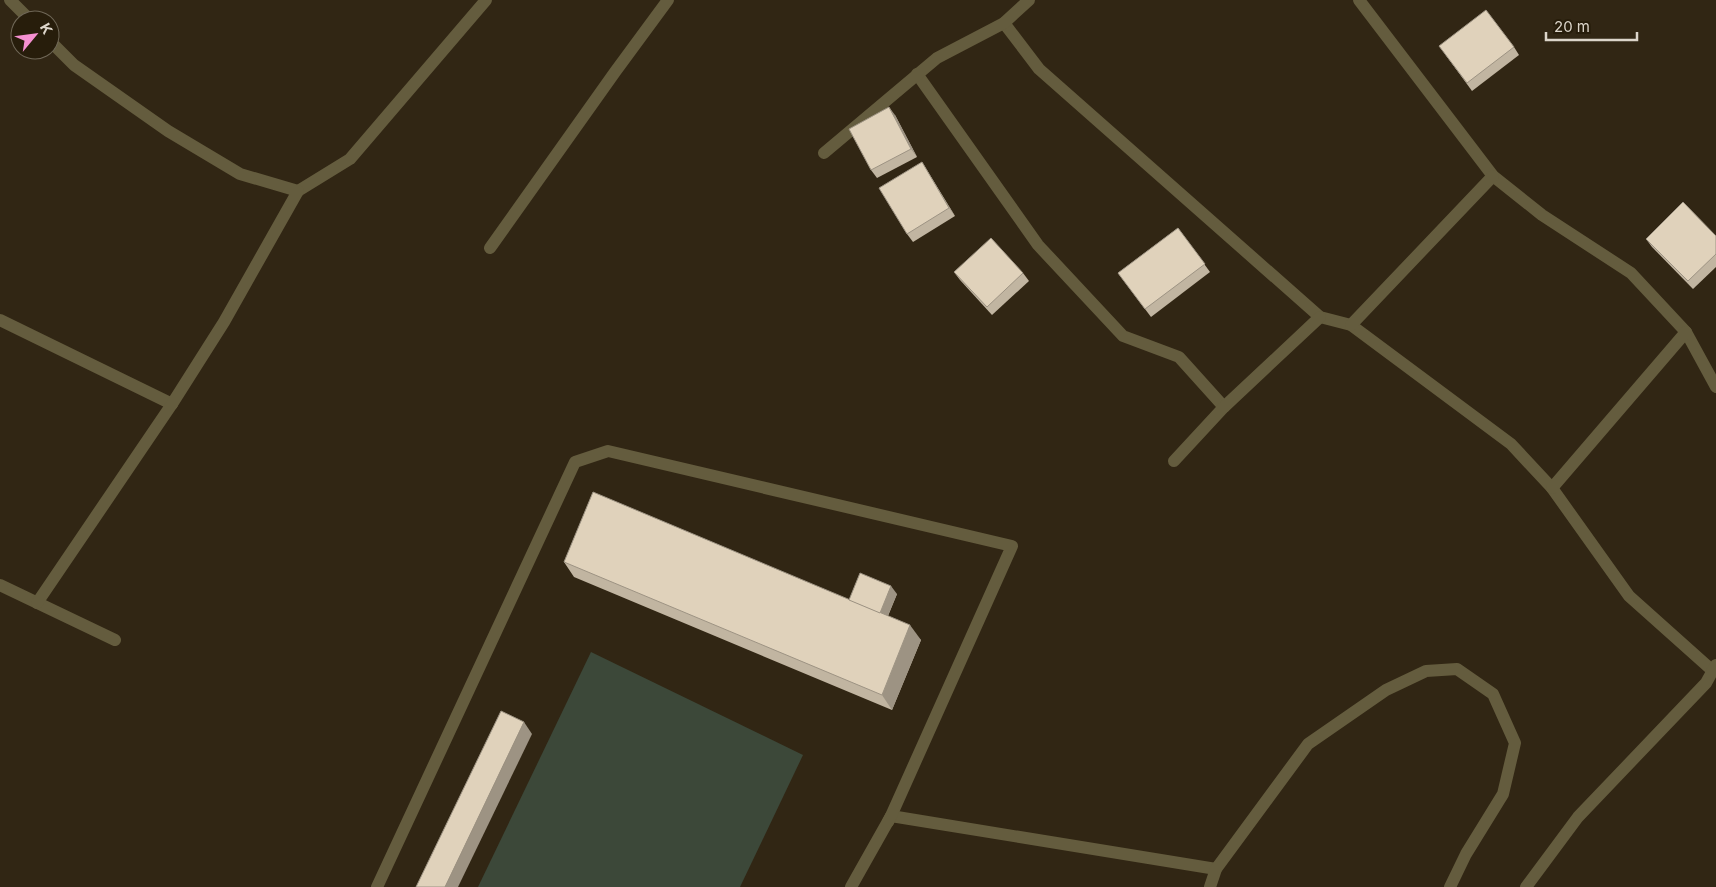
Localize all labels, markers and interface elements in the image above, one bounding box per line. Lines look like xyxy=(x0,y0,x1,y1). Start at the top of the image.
north arrow xyxy=(10,10,60,60)
scale bar xyxy=(1546,10,1637,42)
text: 20 m xyxy=(1554,17,1590,36)
text: K xyxy=(37,20,57,37)

